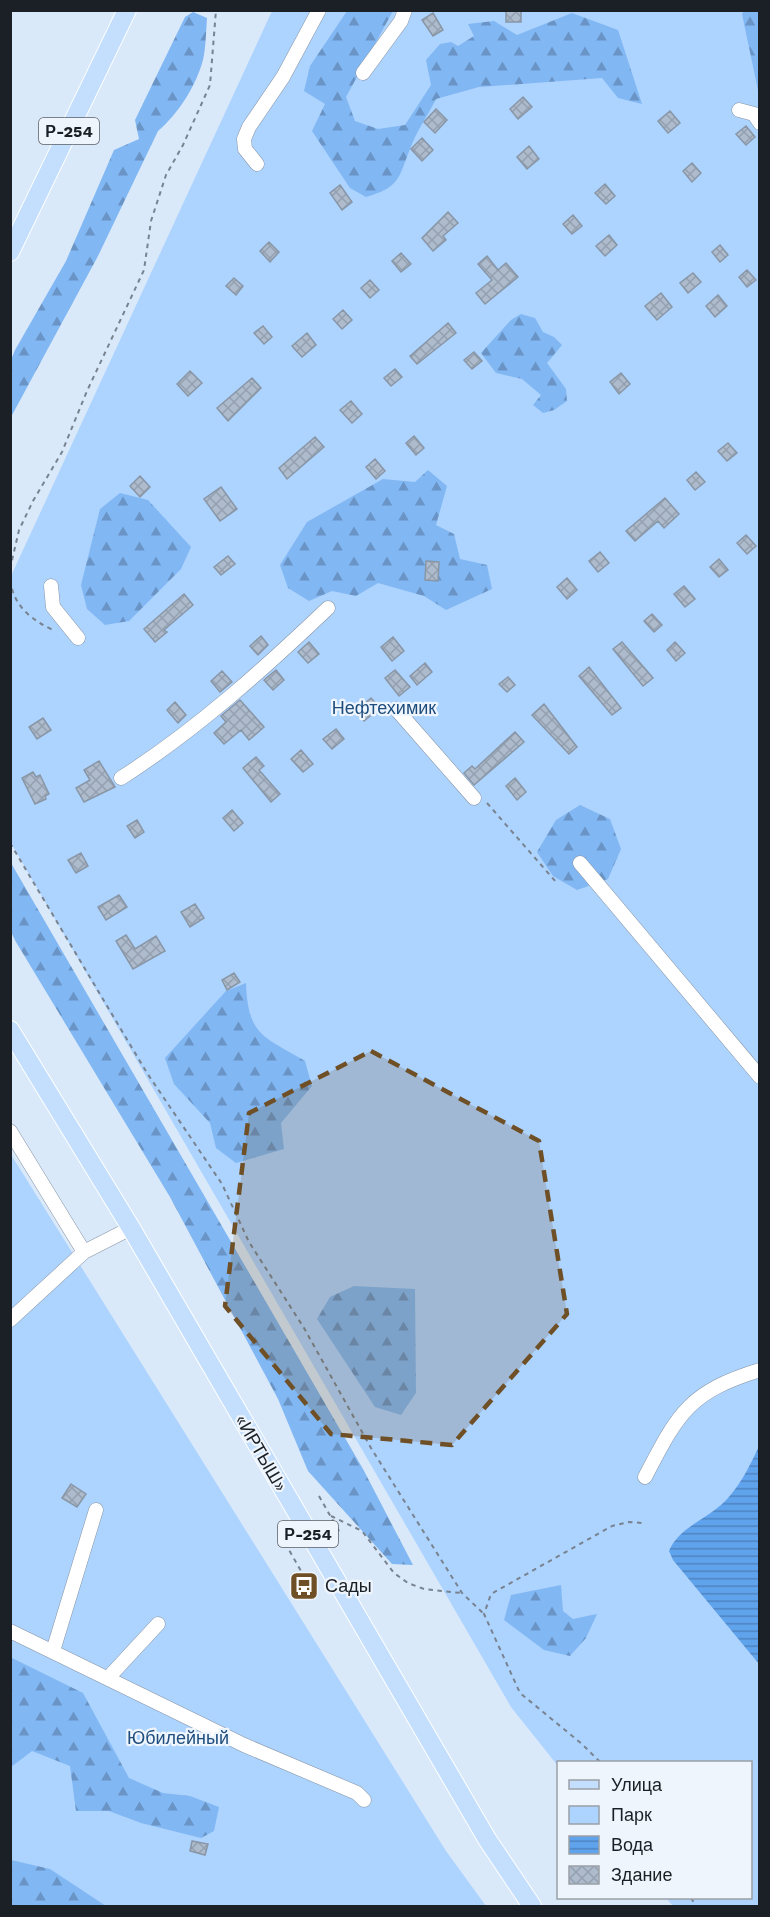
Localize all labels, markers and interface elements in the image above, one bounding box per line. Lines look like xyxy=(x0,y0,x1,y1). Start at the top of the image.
road number: Р-254 xyxy=(39,118,99,144)
park label: Нефтехимик xyxy=(332,697,436,718)
street label: «ИРТЫШ» xyxy=(231,1411,292,1495)
road number: Р-254 xyxy=(278,1521,338,1547)
bus stop icon: Сады xyxy=(288,1570,320,1602)
place label: Сады xyxy=(325,1575,372,1596)
park label: Юбилейный xyxy=(127,1727,229,1748)
legend xyxy=(557,1761,752,1899)
text: Улица xyxy=(611,1774,663,1795)
text: Парк xyxy=(611,1804,652,1825)
text: Вода xyxy=(611,1834,654,1855)
text: Здание xyxy=(611,1864,672,1885)

